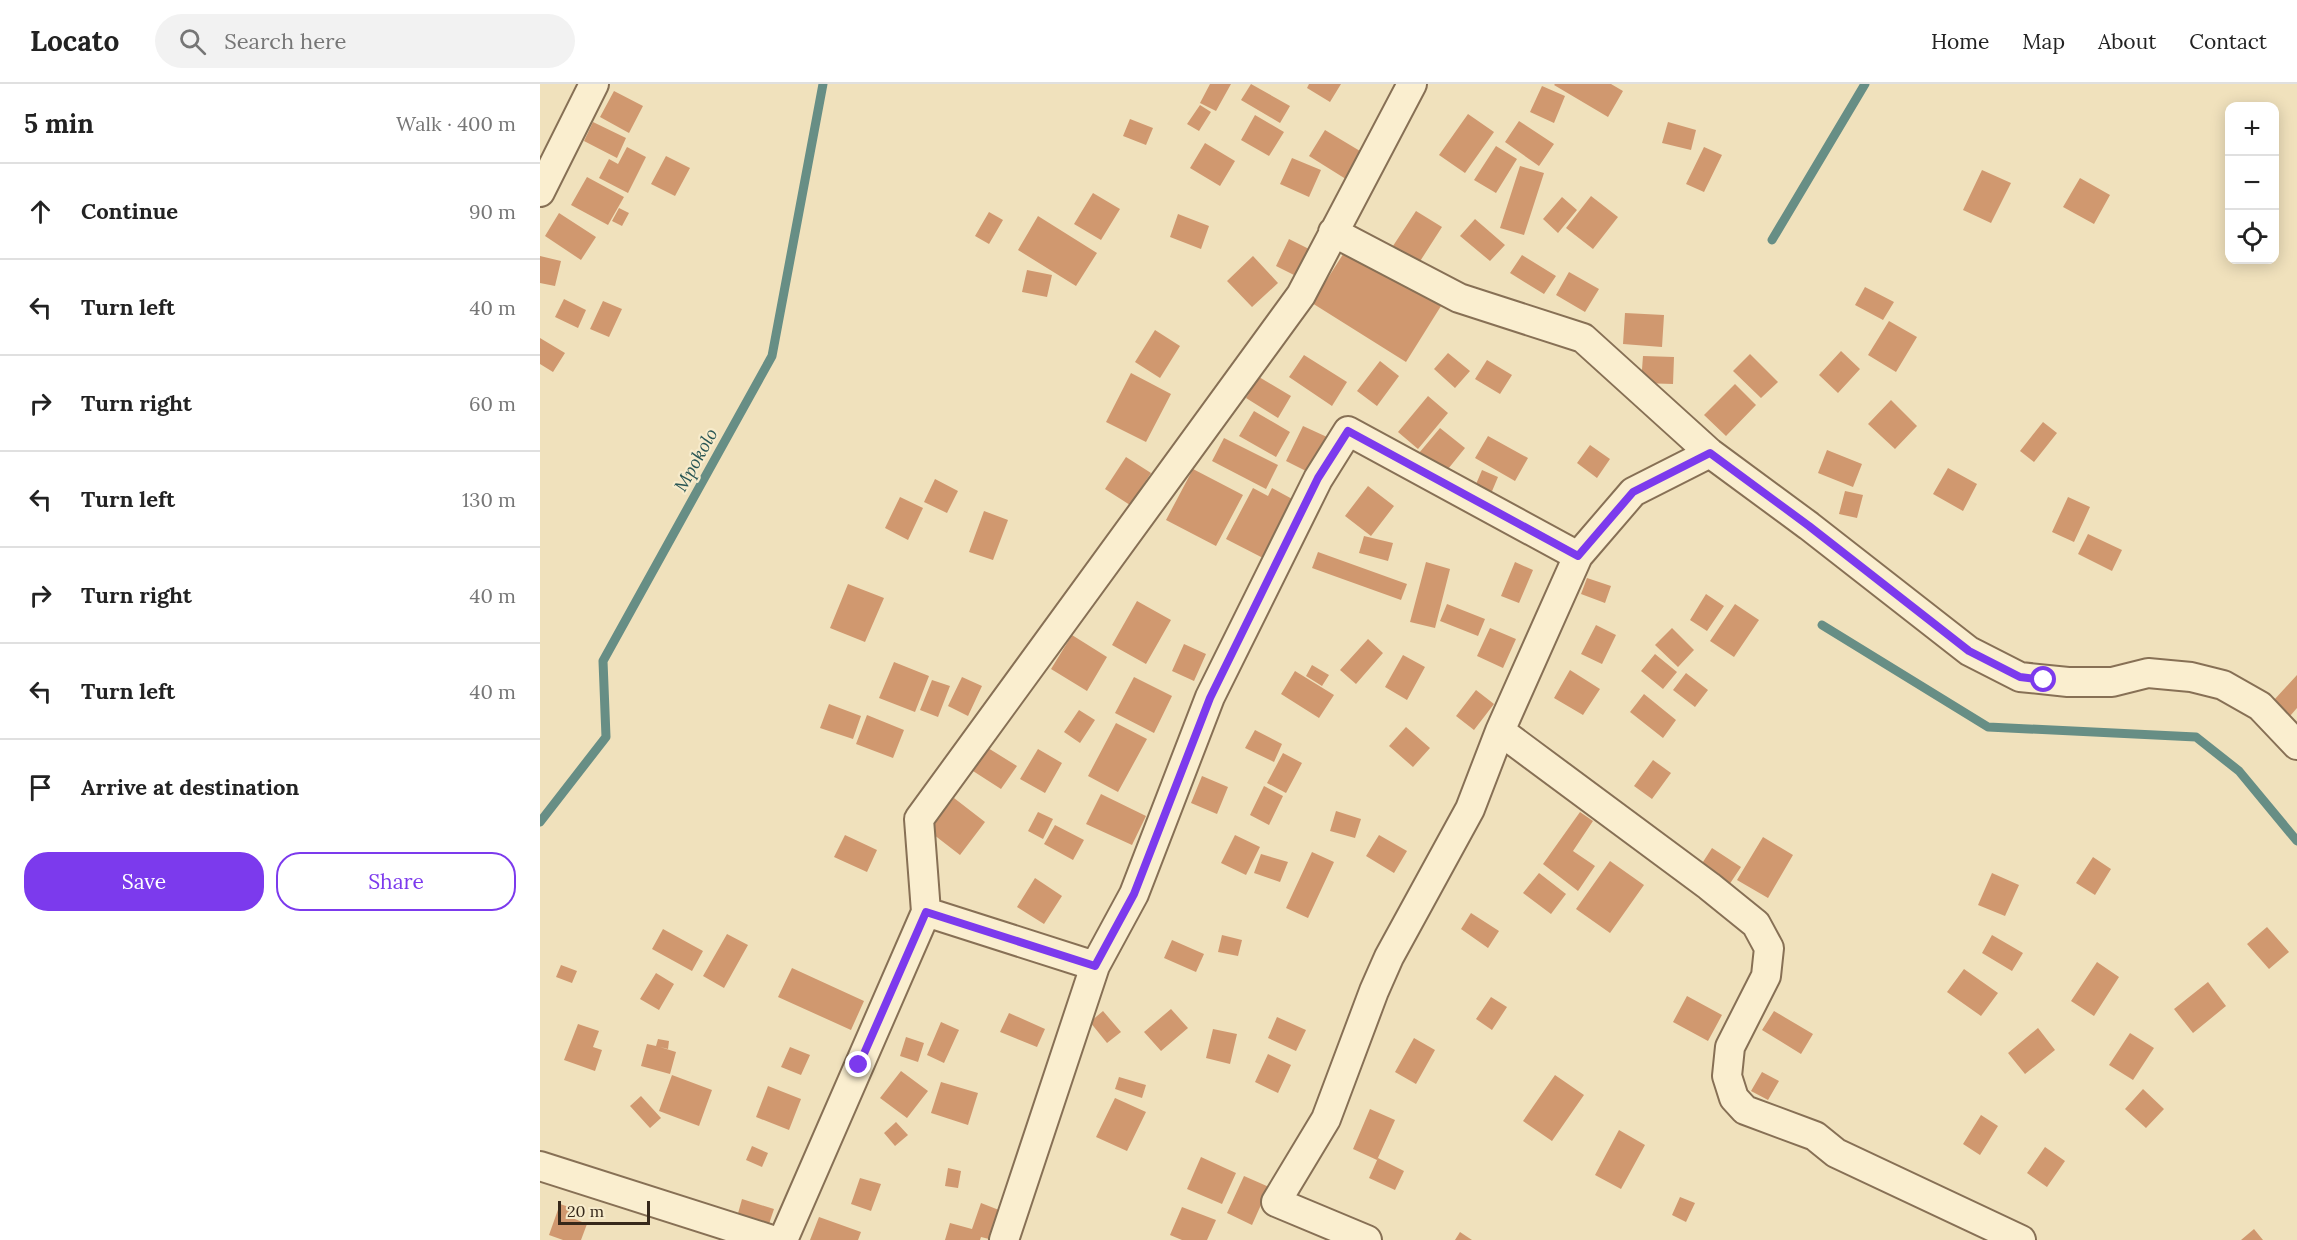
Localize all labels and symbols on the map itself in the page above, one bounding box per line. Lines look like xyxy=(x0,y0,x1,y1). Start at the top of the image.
water label: Mpokolo xyxy=(669,424,722,496)
route start xyxy=(2030,666,2056,692)
route end xyxy=(845,1051,871,1077)
scale bar xyxy=(558,1198,650,1226)

